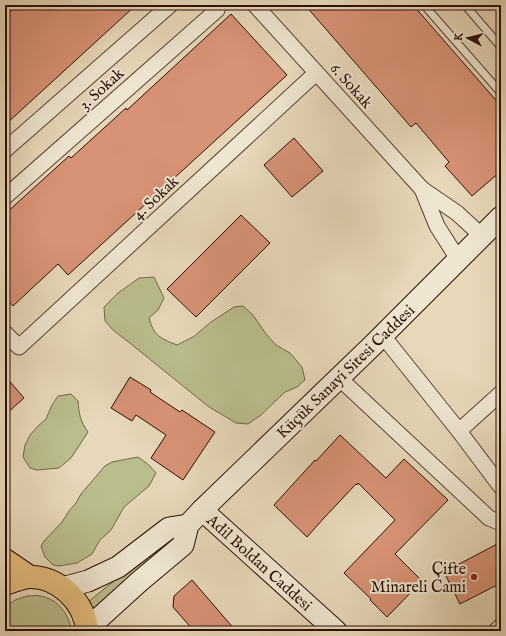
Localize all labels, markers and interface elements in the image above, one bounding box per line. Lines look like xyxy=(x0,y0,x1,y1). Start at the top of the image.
north arrow xyxy=(448,18,488,58)
text: K xyxy=(452,31,467,42)
street label: 6. Sokak xyxy=(325,59,376,114)
street label: 3. Sokak xyxy=(76,64,129,115)
street label: 4. Sokak xyxy=(129,172,184,225)
street label: Küçük Sanayi Sitesi Caddesi xyxy=(273,301,420,444)
street label: Adil Boldan Caddesi xyxy=(201,510,316,616)
place label: Çifte Minareli Cami xyxy=(371,560,466,598)
marker: Çifte Minareli Cami xyxy=(469,572,479,582)

